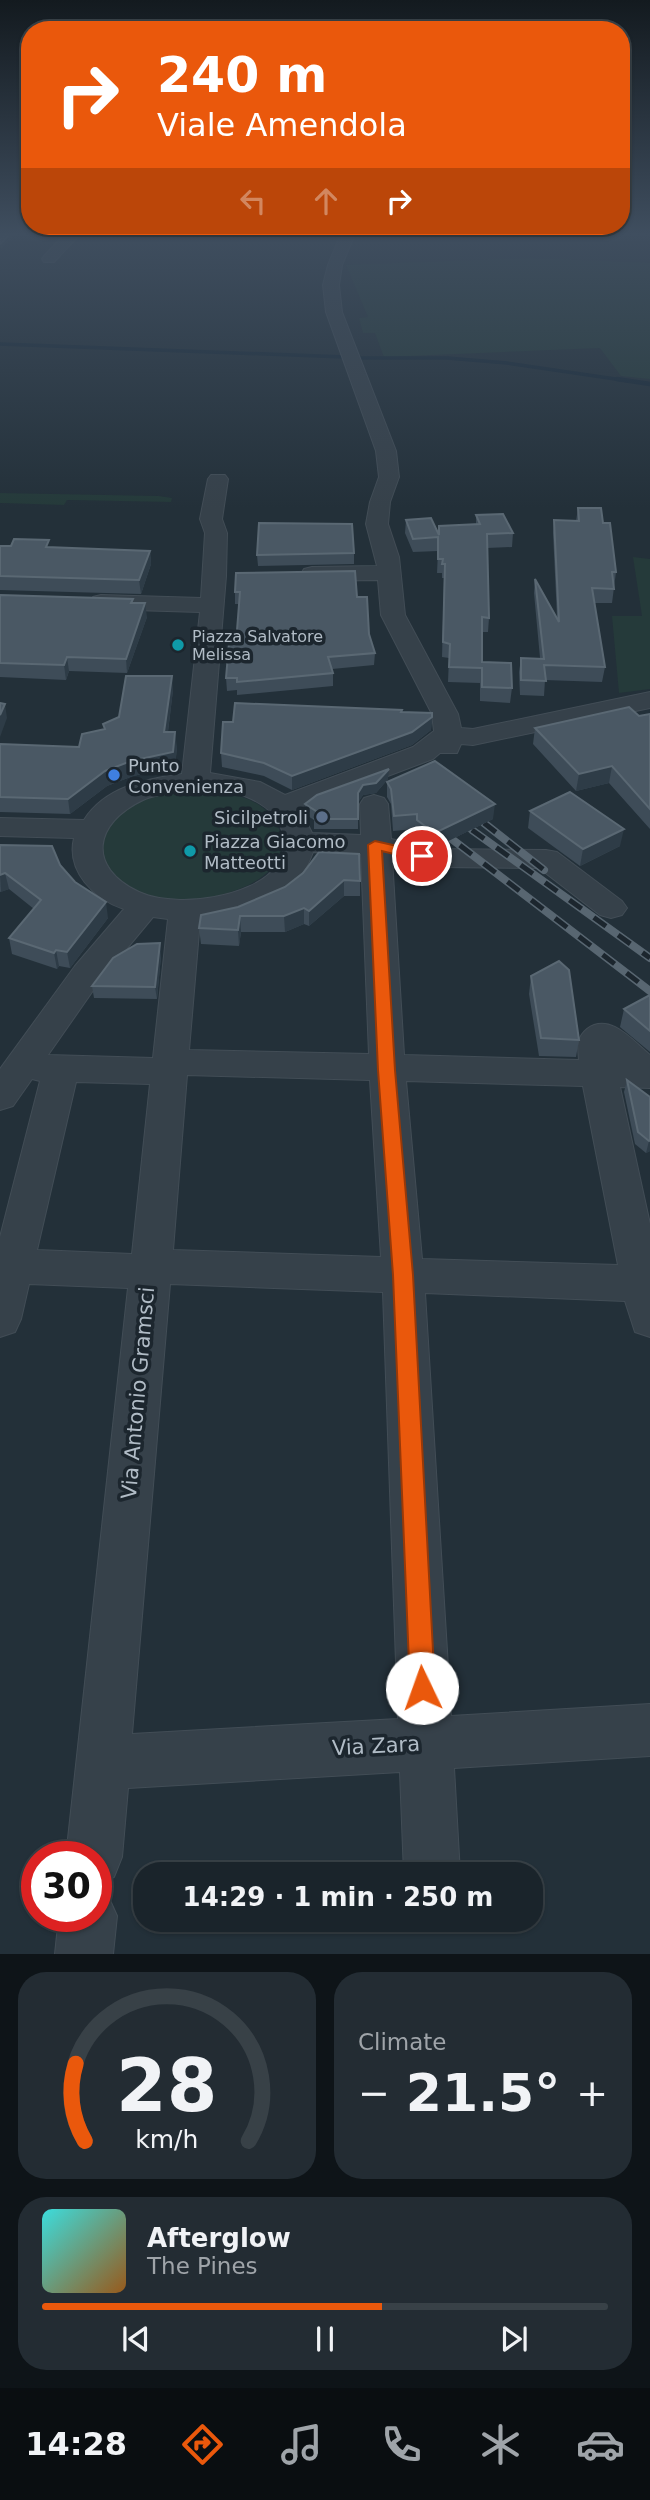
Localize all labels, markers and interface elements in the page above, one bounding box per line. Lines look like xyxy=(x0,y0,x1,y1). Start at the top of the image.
text: 240 m xyxy=(157,47,327,104)
icon: right xyxy=(42,49,133,140)
text: Viale Amendola xyxy=(157,106,407,144)
icon: left xyxy=(234,182,272,220)
icon: ahead xyxy=(307,182,345,220)
icon: right xyxy=(380,182,418,220)
place label: Piazza Salvatore Melissa xyxy=(192,627,323,664)
marker: Piazza Salvatore Melissa xyxy=(170,637,186,653)
place label: Punto Convenienza xyxy=(128,755,244,797)
marker: Punto Convenienza xyxy=(106,767,122,783)
place label: Sicilpetroli xyxy=(214,807,308,828)
marker: Sicilpetroli xyxy=(314,809,330,825)
pin xyxy=(392,826,452,886)
place label: Piazza Giacomo Matteotti xyxy=(204,831,346,873)
icon: arrive xyxy=(403,837,441,875)
marker: Piazza Giacomo Matteotti xyxy=(182,843,198,859)
street label: Via Antonio Gramsci xyxy=(117,1286,159,1500)
position arrow xyxy=(385,1651,459,1725)
street label: Via Zara xyxy=(331,1732,421,1760)
speed limit sign: 30 xyxy=(21,1841,112,1932)
text: 14:29 · 1 min · 250 m xyxy=(183,1882,493,1912)
text: Climate xyxy=(358,2029,447,2055)
text: 28 xyxy=(116,2044,218,2129)
text: 21.5° xyxy=(406,2063,560,2123)
text: − xyxy=(358,2071,390,2115)
text: + xyxy=(576,2071,608,2115)
text: km/h xyxy=(135,2125,199,2154)
text: Afterglow xyxy=(147,2223,291,2253)
text: The Pines xyxy=(147,2253,258,2279)
icon: previous xyxy=(117,2320,155,2358)
icon: pause xyxy=(306,2320,344,2358)
icon: next xyxy=(495,2320,533,2358)
icon: directions xyxy=(178,2420,227,2469)
icon: music xyxy=(277,2420,326,2469)
icon: phone xyxy=(377,2420,426,2469)
icon: climate xyxy=(476,2420,525,2469)
icon: car xyxy=(576,2420,625,2469)
text: 14:28 xyxy=(25,2425,127,2463)

